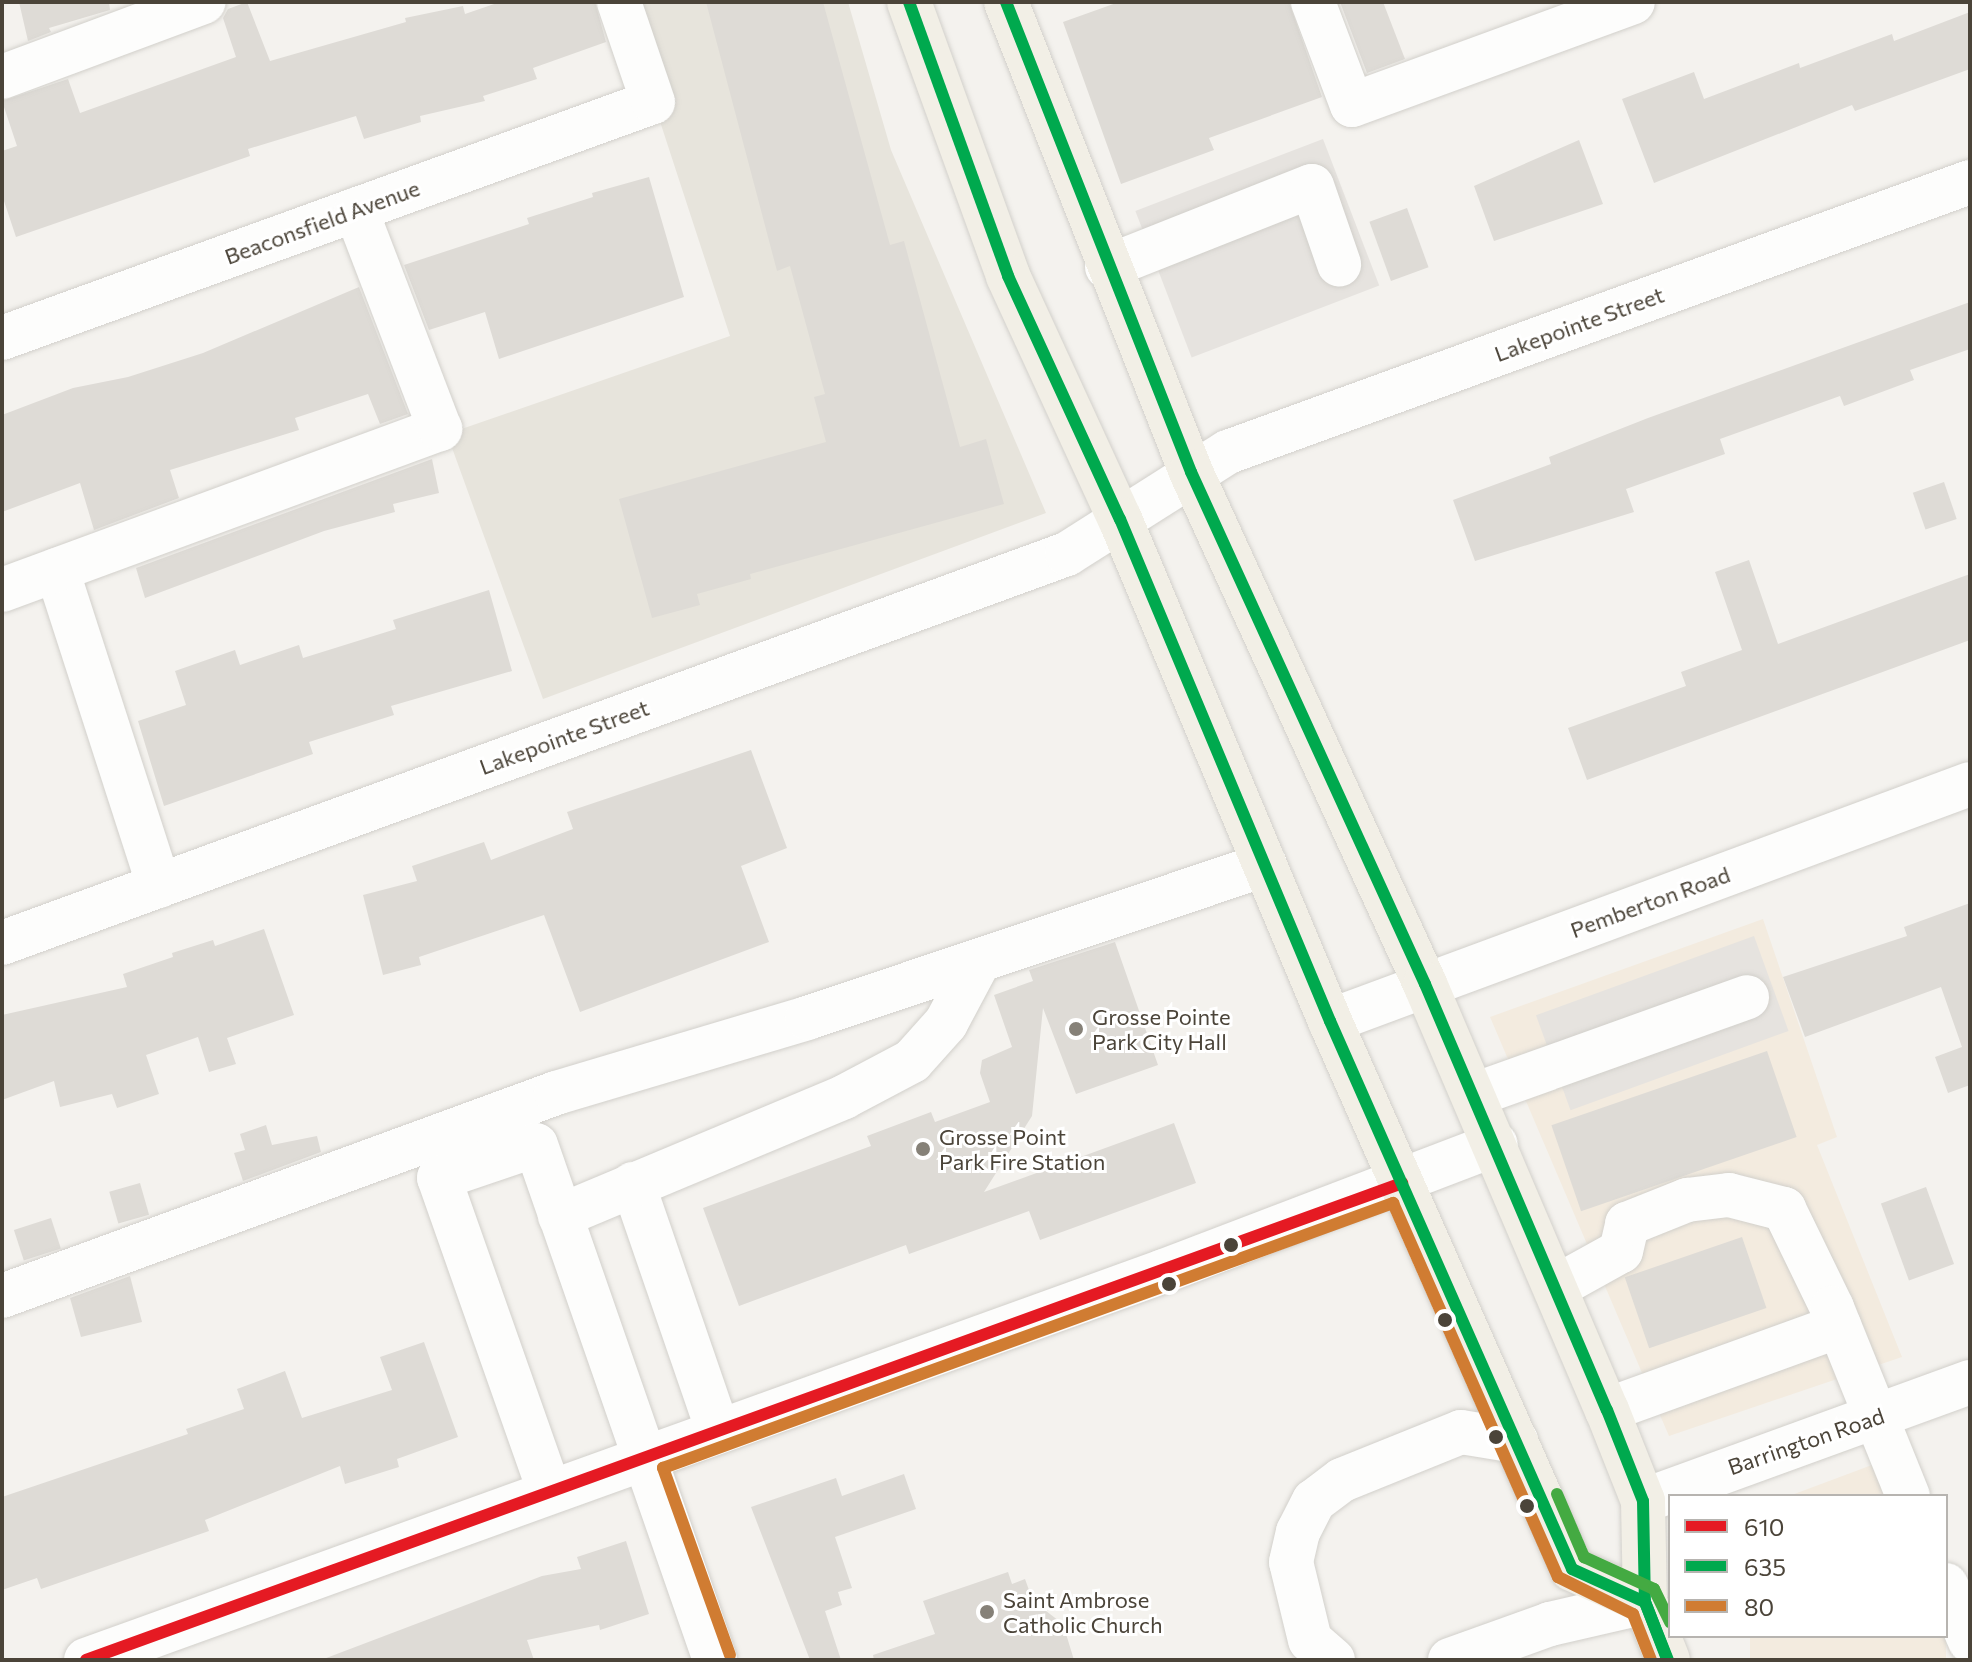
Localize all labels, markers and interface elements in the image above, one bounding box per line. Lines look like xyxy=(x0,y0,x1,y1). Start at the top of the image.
street label: Beaconsfield Avenue xyxy=(221,174,423,270)
street label: Lakepointe Street xyxy=(1491,281,1667,367)
street label: Lakepointe Street xyxy=(476,694,652,780)
street label: Pemberton Road xyxy=(1567,861,1733,943)
place label: Grosse Pointe Park City Hall xyxy=(1092,1003,1231,1054)
marker: Grosse Pointe Park City Hall xyxy=(1067,1020,1085,1038)
place label: Grosse Point Park Fire Station xyxy=(939,1123,1105,1174)
marker: Grosse Point Park Fire Station xyxy=(914,1140,932,1158)
unlabelled marker xyxy=(1223,1237,1239,1253)
unlabelled marker xyxy=(1161,1276,1177,1292)
unlabelled marker xyxy=(1437,1312,1453,1328)
street label: Barrington Road xyxy=(1724,1402,1888,1480)
unlabelled marker xyxy=(1488,1429,1504,1445)
legend xyxy=(1668,1494,1948,1638)
unlabelled marker xyxy=(1519,1498,1535,1514)
text: 610 xyxy=(1744,1512,1785,1541)
text: 635 xyxy=(1744,1552,1786,1581)
place label: Saint Ambrose Catholic Church xyxy=(1003,1586,1163,1638)
text: 80 xyxy=(1744,1592,1774,1621)
marker: Saint Ambrose Catholic Church xyxy=(978,1603,996,1621)

